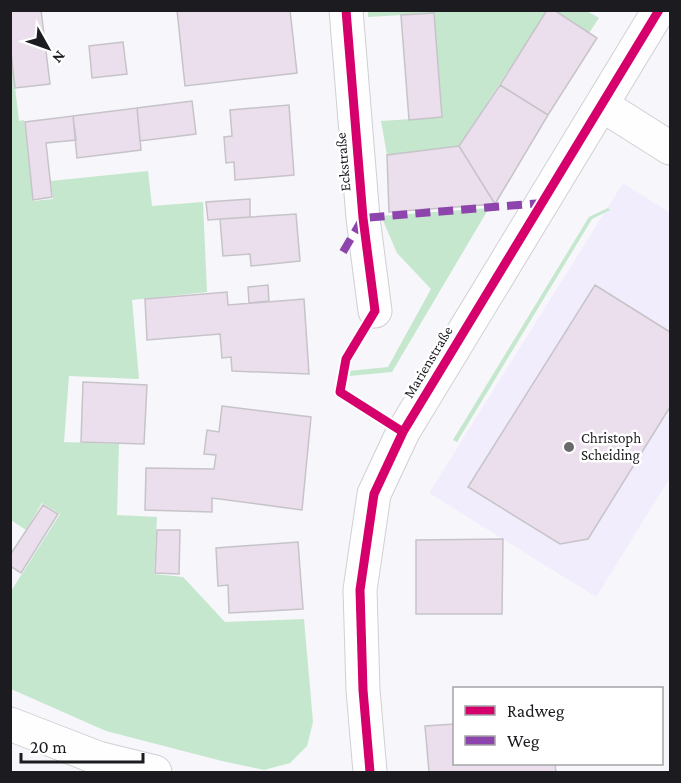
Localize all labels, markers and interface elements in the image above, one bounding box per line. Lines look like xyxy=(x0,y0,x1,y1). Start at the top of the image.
north arrow xyxy=(18,18,78,78)
text: N xyxy=(49,48,69,67)
street label: Eckstraße xyxy=(332,131,354,192)
street label: Marienstraße xyxy=(400,323,456,401)
place label: Christoph Scheiding xyxy=(581,430,641,464)
marker: Christoph Scheiding xyxy=(562,440,576,454)
legend xyxy=(453,687,663,765)
text: Radweg xyxy=(507,701,565,721)
scale bar xyxy=(21,726,142,764)
text: Weg xyxy=(507,731,540,751)
text: 20 m xyxy=(30,737,67,757)

